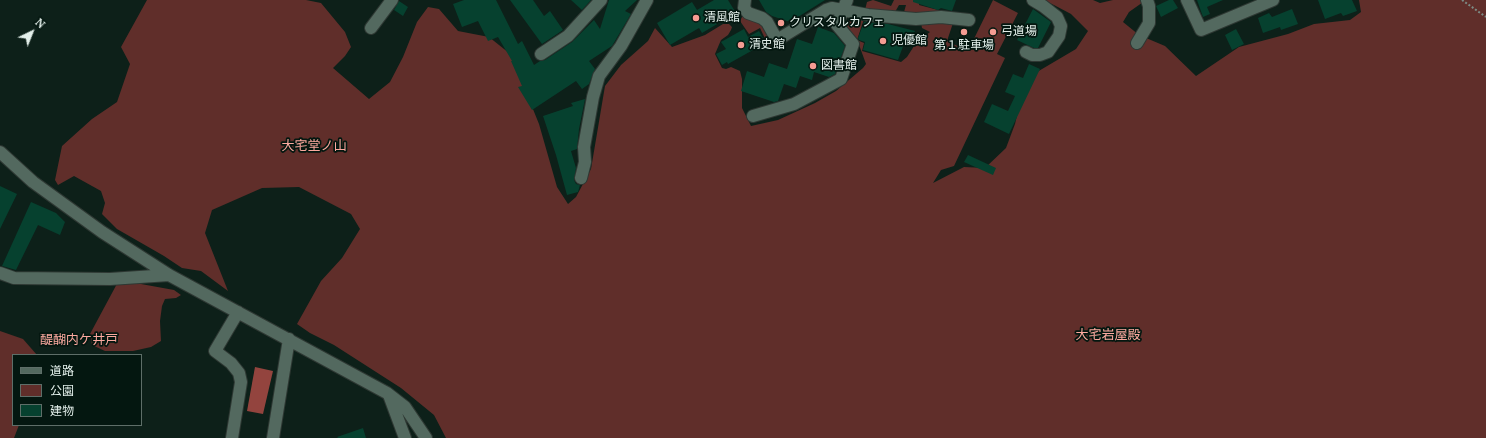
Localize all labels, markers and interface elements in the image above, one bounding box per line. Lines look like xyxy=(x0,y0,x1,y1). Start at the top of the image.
place label: 清風館 xyxy=(704,11,740,25)
north arrow xyxy=(12,12,52,52)
marker: 清風館 xyxy=(691,13,701,23)
text: N xyxy=(32,14,49,31)
place label: クリスタルカフェ xyxy=(789,16,885,30)
marker: クリスタルカフェ xyxy=(776,18,786,28)
place label: 弓道場 xyxy=(1001,25,1037,39)
marker: 第１駐車場 xyxy=(959,27,969,37)
marker: 弓道場 xyxy=(988,27,998,37)
place label: 児優館 xyxy=(891,34,927,48)
marker: 児優館 xyxy=(878,36,888,46)
place label: 清史館 xyxy=(749,38,785,52)
place label: 第１駐車場 xyxy=(934,39,994,53)
marker: 清史館 xyxy=(736,40,746,50)
place label: 図書館 xyxy=(821,59,857,73)
marker: 図書館 xyxy=(808,61,818,71)
district label: 大宅堂ノ山 xyxy=(282,138,346,154)
district label: 大宅岩屋殿 xyxy=(1076,327,1140,343)
district label: 醍醐内ケ井戸 xyxy=(40,332,118,348)
legend xyxy=(12,354,142,426)
text: 道路 xyxy=(50,362,74,379)
text: 公園 xyxy=(50,382,74,399)
text: 建物 xyxy=(50,402,74,419)

